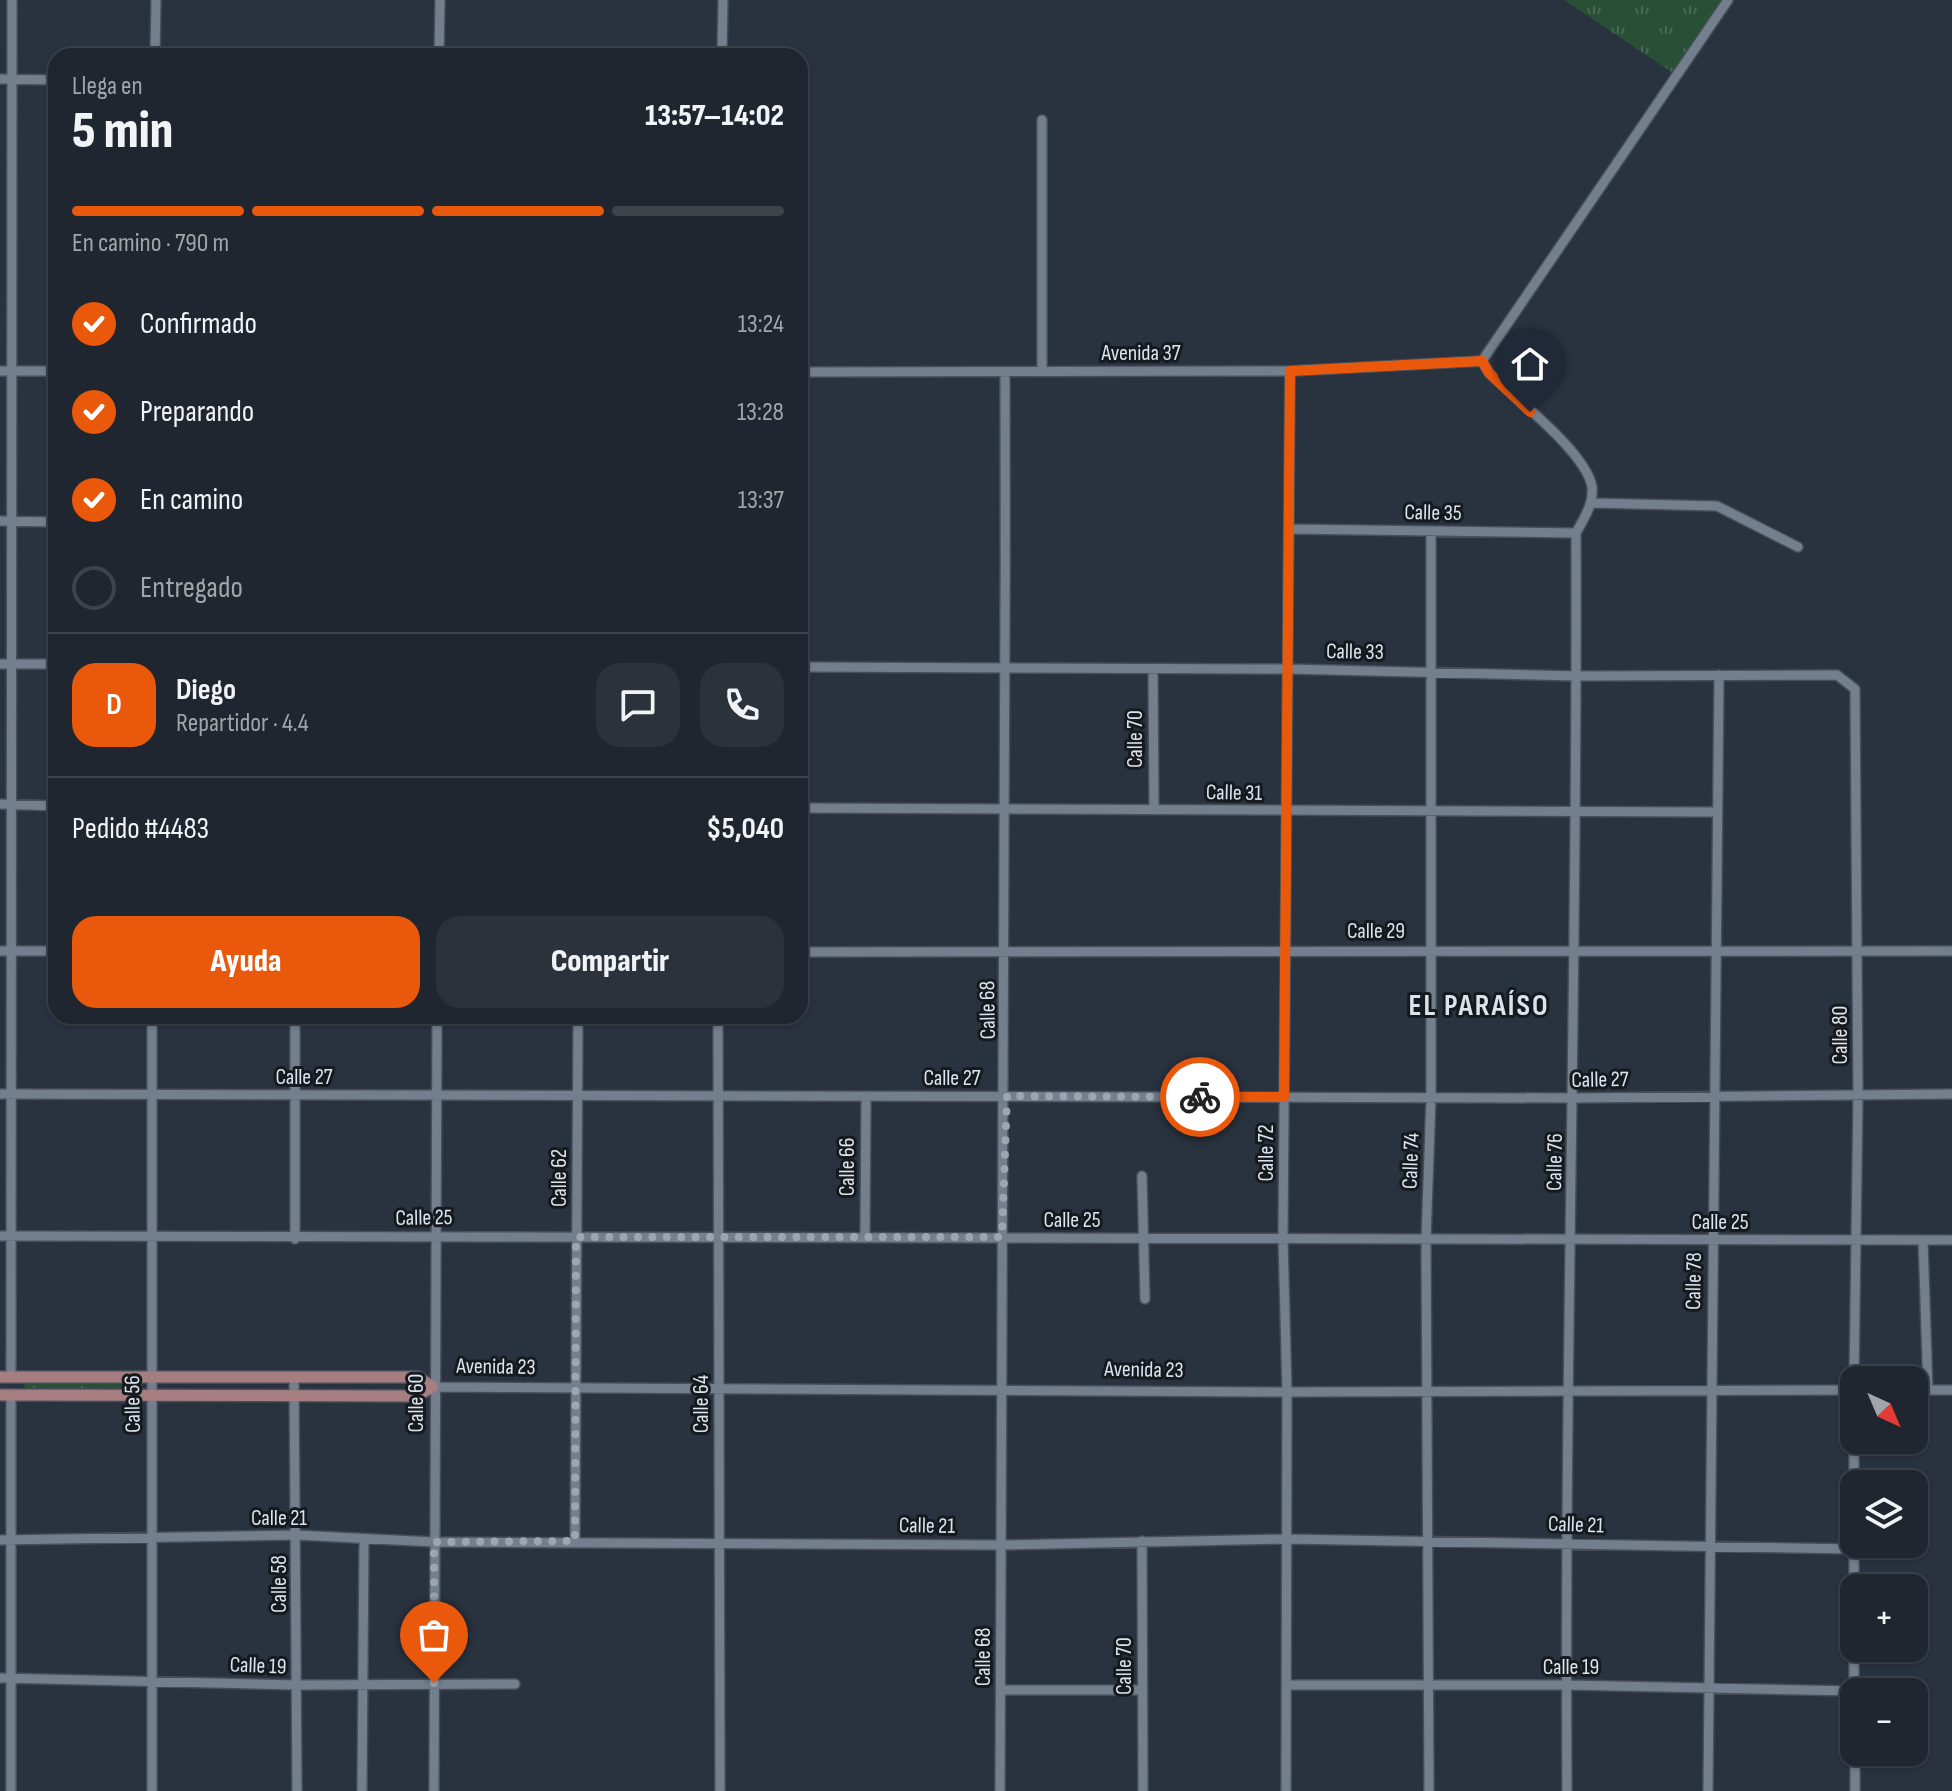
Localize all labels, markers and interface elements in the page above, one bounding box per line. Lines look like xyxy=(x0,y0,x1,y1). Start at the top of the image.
text: Llega en xyxy=(72,71,143,102)
text: 13:57–14:02 xyxy=(645,98,784,134)
text: 5 min xyxy=(72,100,173,163)
text: En camino · 790 m xyxy=(72,228,229,259)
icon: check xyxy=(72,302,116,346)
text: Confirmado xyxy=(140,306,257,342)
text: 13:24 xyxy=(738,309,784,340)
pin xyxy=(1496,330,1564,412)
street label: Avenida 37 xyxy=(1100,340,1181,367)
icon: home xyxy=(1508,342,1552,386)
icon: check xyxy=(72,390,116,434)
text: Preparando xyxy=(140,394,254,430)
text: 13:28 xyxy=(737,397,784,428)
icon: check xyxy=(72,478,116,522)
text: En camino xyxy=(140,482,243,518)
text: 13:37 xyxy=(738,485,784,516)
street label: Calle 35 xyxy=(1404,499,1462,527)
text: Entregado xyxy=(140,570,243,606)
street label: Calle 33 xyxy=(1326,638,1384,666)
button: chat xyxy=(596,663,680,747)
button: phone xyxy=(700,663,784,747)
text: Diego xyxy=(176,672,236,708)
text: D xyxy=(106,687,122,723)
text: Repartidor · 4.4 xyxy=(176,708,309,739)
street label: Calle 70 xyxy=(1122,710,1149,768)
street label: Calle 31 xyxy=(1206,779,1263,807)
text: Pedido #4483 xyxy=(72,811,209,847)
text: $5,040 xyxy=(706,811,784,847)
button: Ayuda xyxy=(72,916,420,1008)
button: Compartir xyxy=(436,916,784,1008)
street label: Calle 29 xyxy=(1347,918,1405,945)
street label: Calle 68 xyxy=(974,980,1002,1040)
district label: EL PARAÍSO xyxy=(1408,988,1550,1024)
street label: Calle 80 xyxy=(1827,1006,1854,1064)
courier xyxy=(1160,1057,1240,1137)
street label: Calle 27 xyxy=(275,1064,333,1091)
street label: Calle 27 xyxy=(923,1065,981,1092)
street label: Calle 27 xyxy=(1571,1066,1629,1094)
icon: bike xyxy=(1178,1075,1222,1119)
street label: Calle 72 xyxy=(1253,1124,1280,1182)
street label: Calle 74 xyxy=(1397,1132,1425,1190)
street label: Calle 76 xyxy=(1541,1133,1569,1191)
street label: Calle 66 xyxy=(834,1138,861,1196)
street label: Calle 62 xyxy=(546,1149,573,1207)
street label: Calle 25 xyxy=(395,1204,453,1232)
street label: Calle 25 xyxy=(1043,1207,1101,1234)
street label: Calle 25 xyxy=(1691,1209,1749,1236)
street label: Calle 78 xyxy=(1680,1252,1708,1310)
street label: Avenida 23 xyxy=(455,1353,536,1381)
street label: Avenida 23 xyxy=(1103,1356,1184,1384)
north arrow xyxy=(1840,1366,1928,1454)
map controls xyxy=(1840,1366,1928,1766)
street label: Calle 60 xyxy=(403,1374,430,1432)
street label: Calle 56 xyxy=(119,1375,147,1433)
street label: Calle 64 xyxy=(688,1375,715,1433)
button: layers xyxy=(1840,1470,1928,1558)
street label: Calle 21 xyxy=(251,1505,307,1532)
street label: Calle 21 xyxy=(1547,1511,1605,1539)
street label: Calle 21 xyxy=(899,1512,956,1540)
street label: Calle 58 xyxy=(266,1555,293,1613)
button: + xyxy=(1840,1574,1928,1662)
pin xyxy=(400,1601,468,1683)
icon: bag xyxy=(412,1613,456,1657)
street label: Calle 68 xyxy=(970,1628,997,1686)
street label: Calle 70 xyxy=(1111,1637,1138,1695)
street label: Calle 19 xyxy=(229,1652,287,1680)
street label: Calle 19 xyxy=(1543,1654,1599,1681)
button: − xyxy=(1840,1678,1928,1766)

